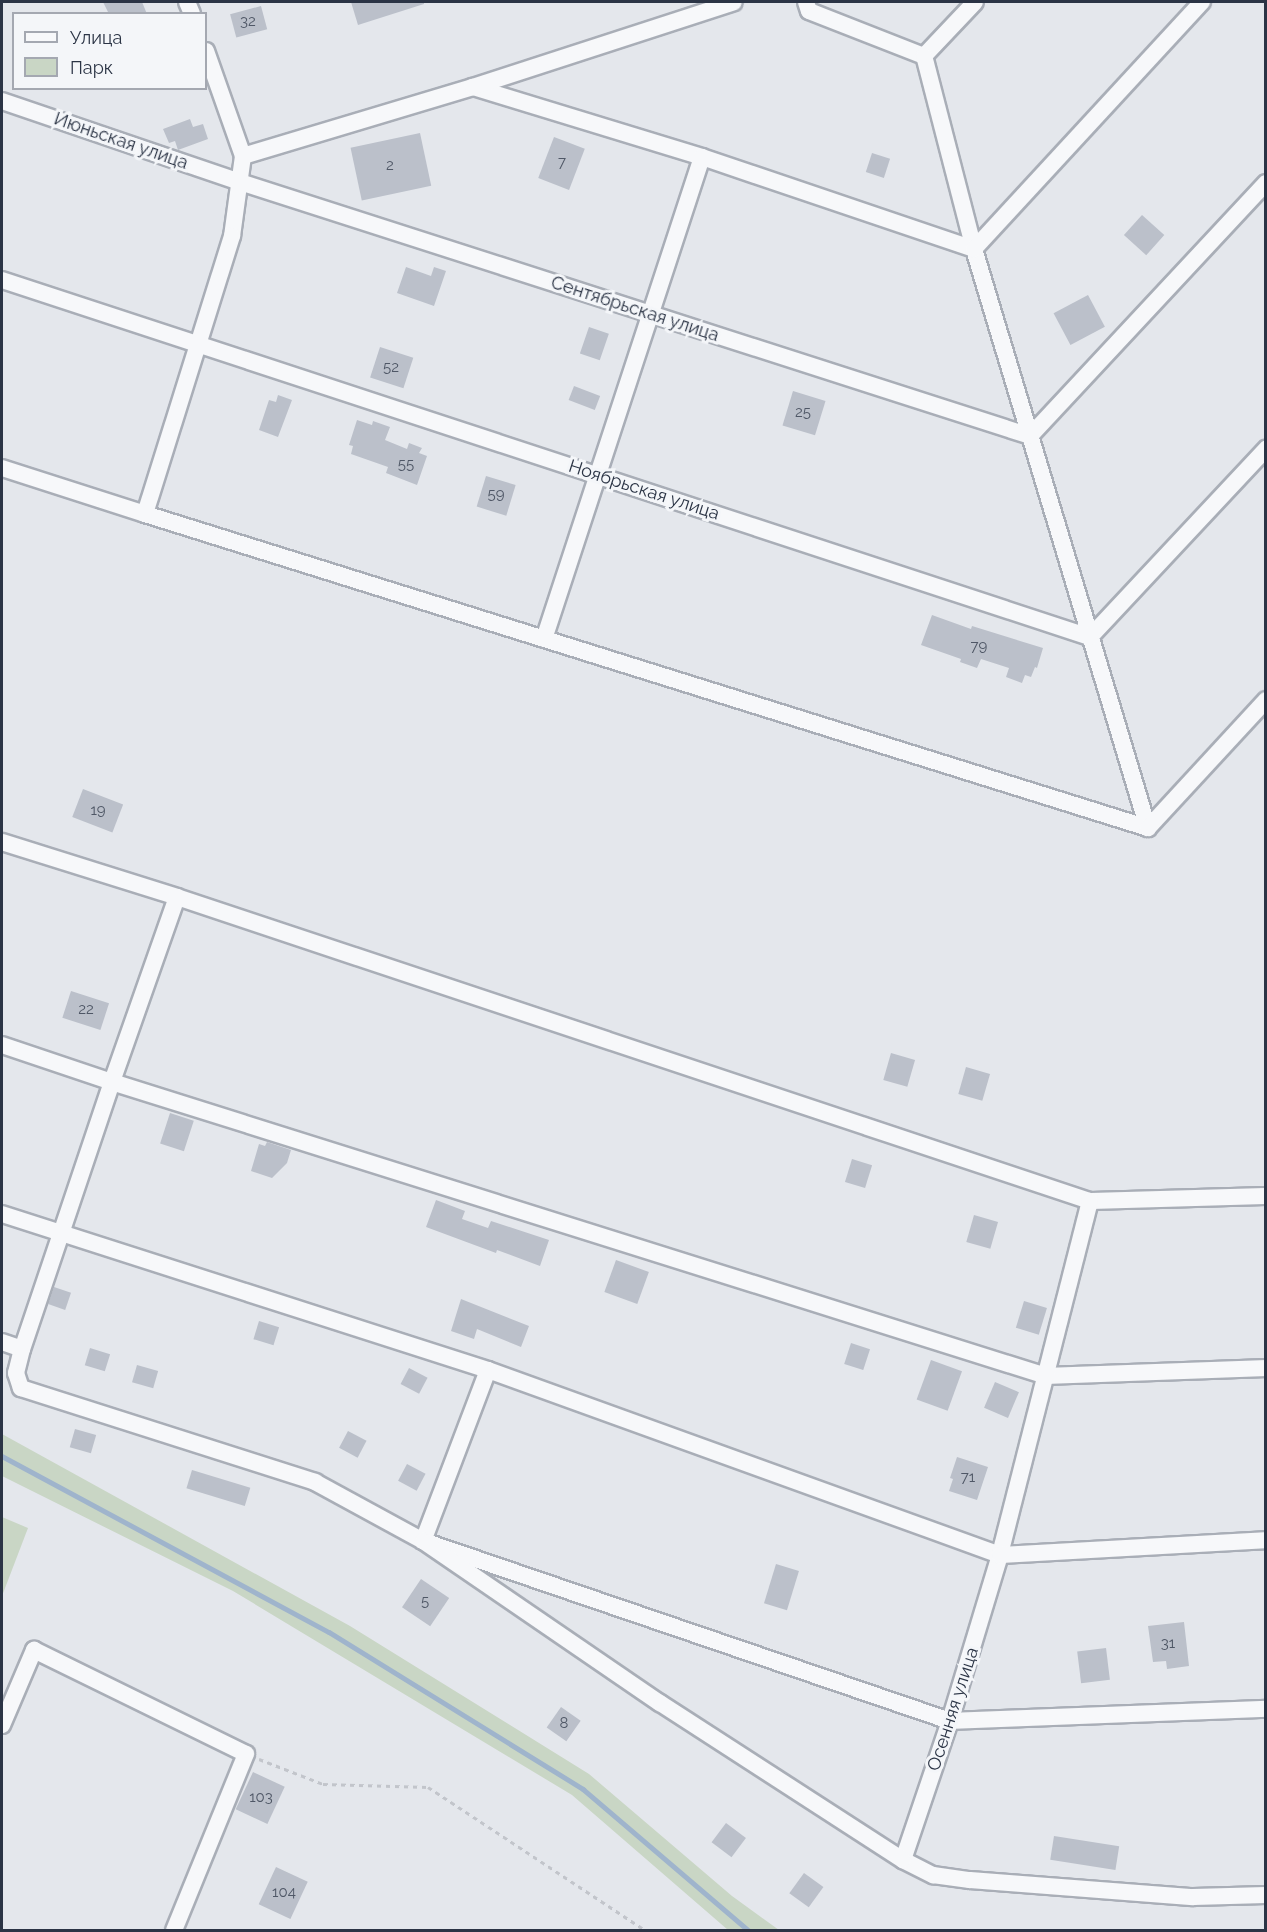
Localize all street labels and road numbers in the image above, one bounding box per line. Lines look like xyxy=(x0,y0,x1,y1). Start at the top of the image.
street label: Июньская улица xyxy=(51,108,191,174)
street label: Сентябрьская улица xyxy=(548,272,722,346)
street label: Ноябрьская улица xyxy=(566,455,722,525)
street label: Осенняя улица xyxy=(923,1644,983,1774)

